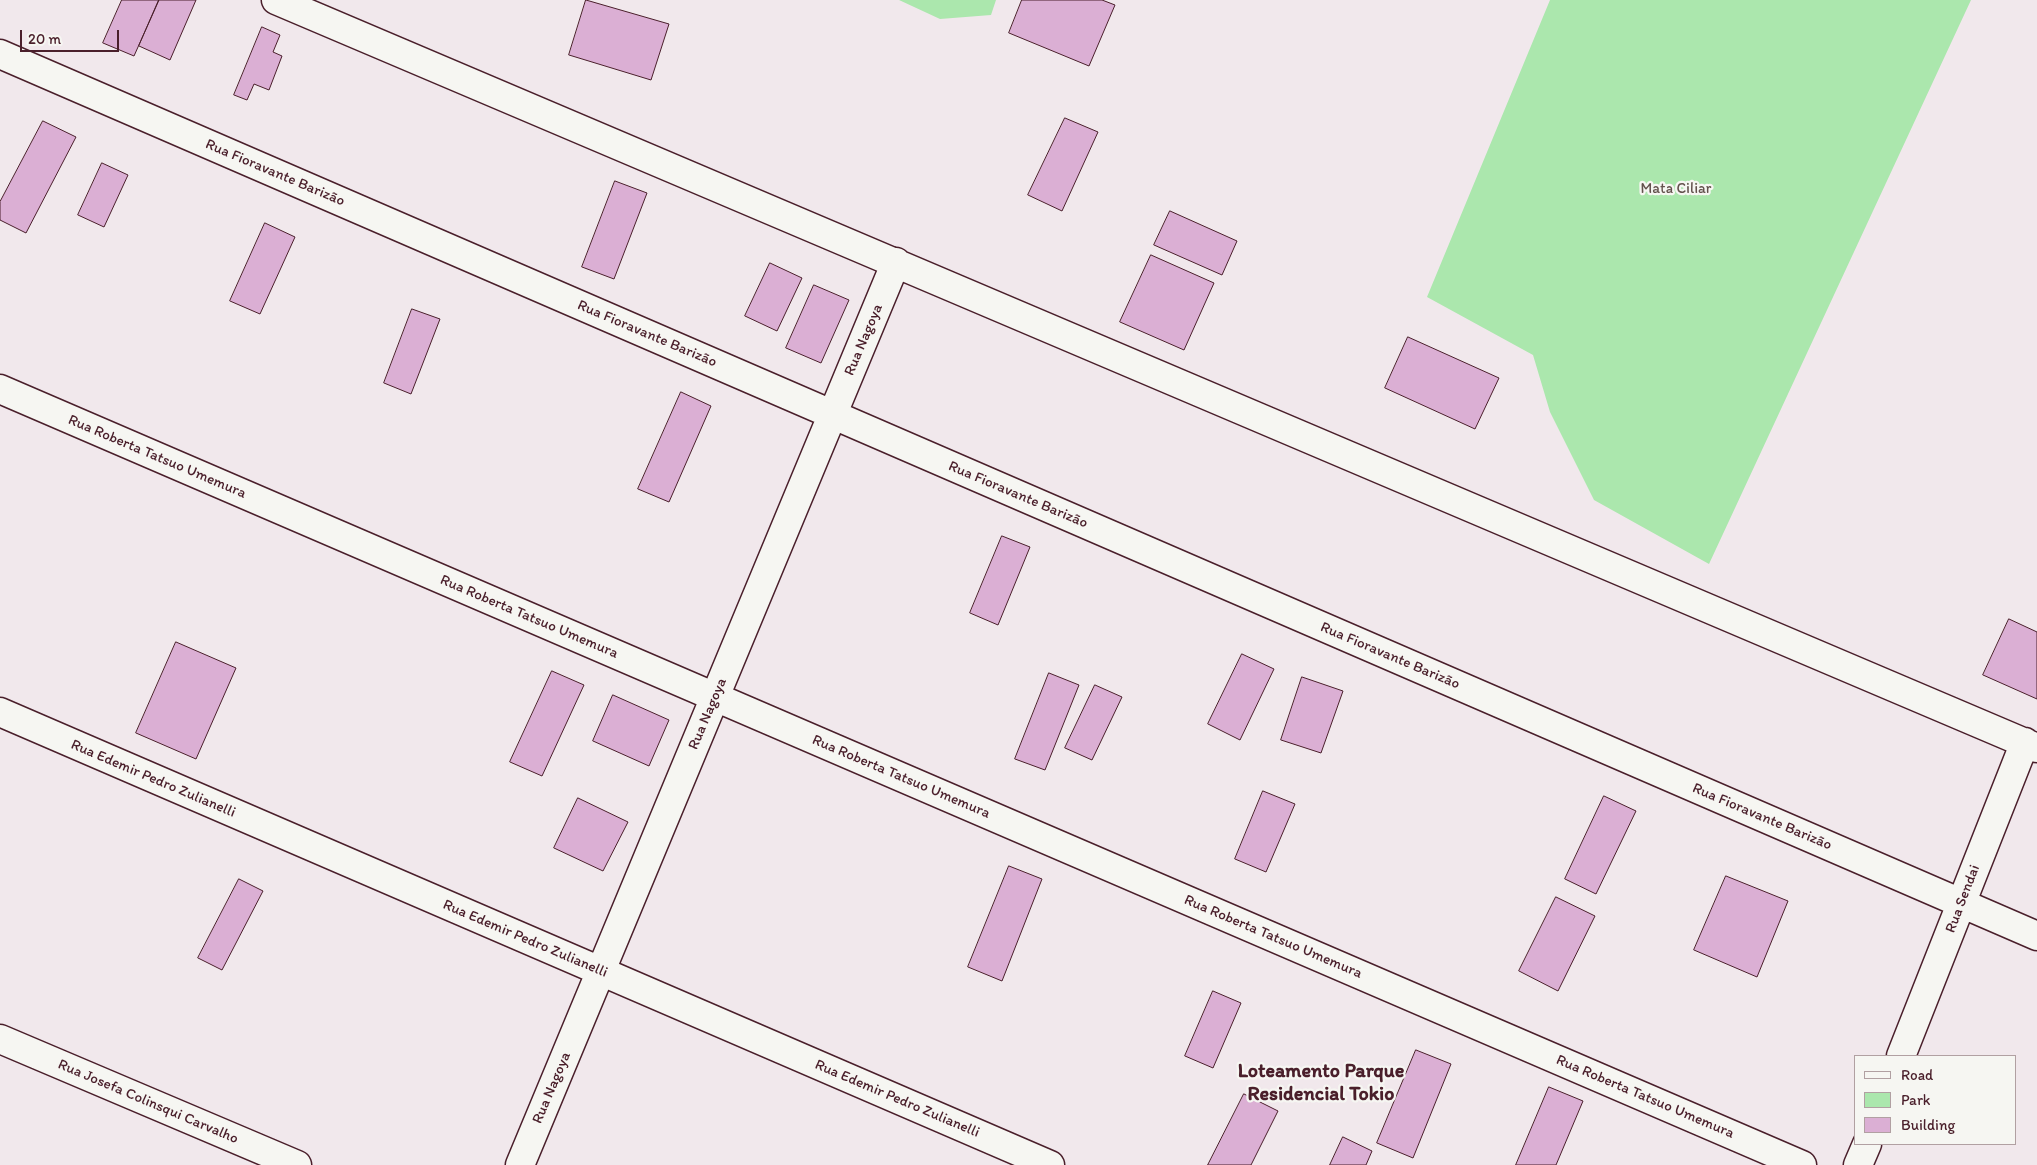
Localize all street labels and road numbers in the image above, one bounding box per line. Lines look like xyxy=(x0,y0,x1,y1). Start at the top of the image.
street label: Rua Fioravante Barizão xyxy=(202,135,348,211)
street label: Rua Fioravante Barizão xyxy=(574,296,720,372)
street label: Rua Nagoya xyxy=(841,301,887,379)
street label: Rua Roberta Tatsuo Umemura xyxy=(65,411,249,503)
street label: Rua Fioravante Barizão xyxy=(945,457,1091,533)
street label: Rua Roberta Tatsuo Umemura xyxy=(437,571,621,663)
street label: Rua Fioravante Barizão xyxy=(1317,618,1463,694)
street label: Rua Nagoya xyxy=(685,675,731,753)
street label: Rua Roberta Tatsuo Umemura xyxy=(809,731,993,823)
street label: Rua Edemir Pedro Zulianelli xyxy=(68,736,238,822)
street label: Rua Fioravante Barizão xyxy=(1689,779,1835,855)
street label: Rua Sendai xyxy=(1942,862,1984,936)
street label: Rua Roberta Tatsuo Umemura xyxy=(1181,891,1365,983)
street label: Rua Edemir Pedro Zulianelli xyxy=(440,896,610,982)
street label: Rua Nagoya xyxy=(529,1049,575,1127)
street label: Rua Roberta Tatsuo Umemura xyxy=(1553,1051,1737,1143)
street label: Rua Josefa Colinsqui Carvalho xyxy=(55,1056,241,1148)
street label: Rua Edemir Pedro Zulianelli xyxy=(812,1056,982,1142)

